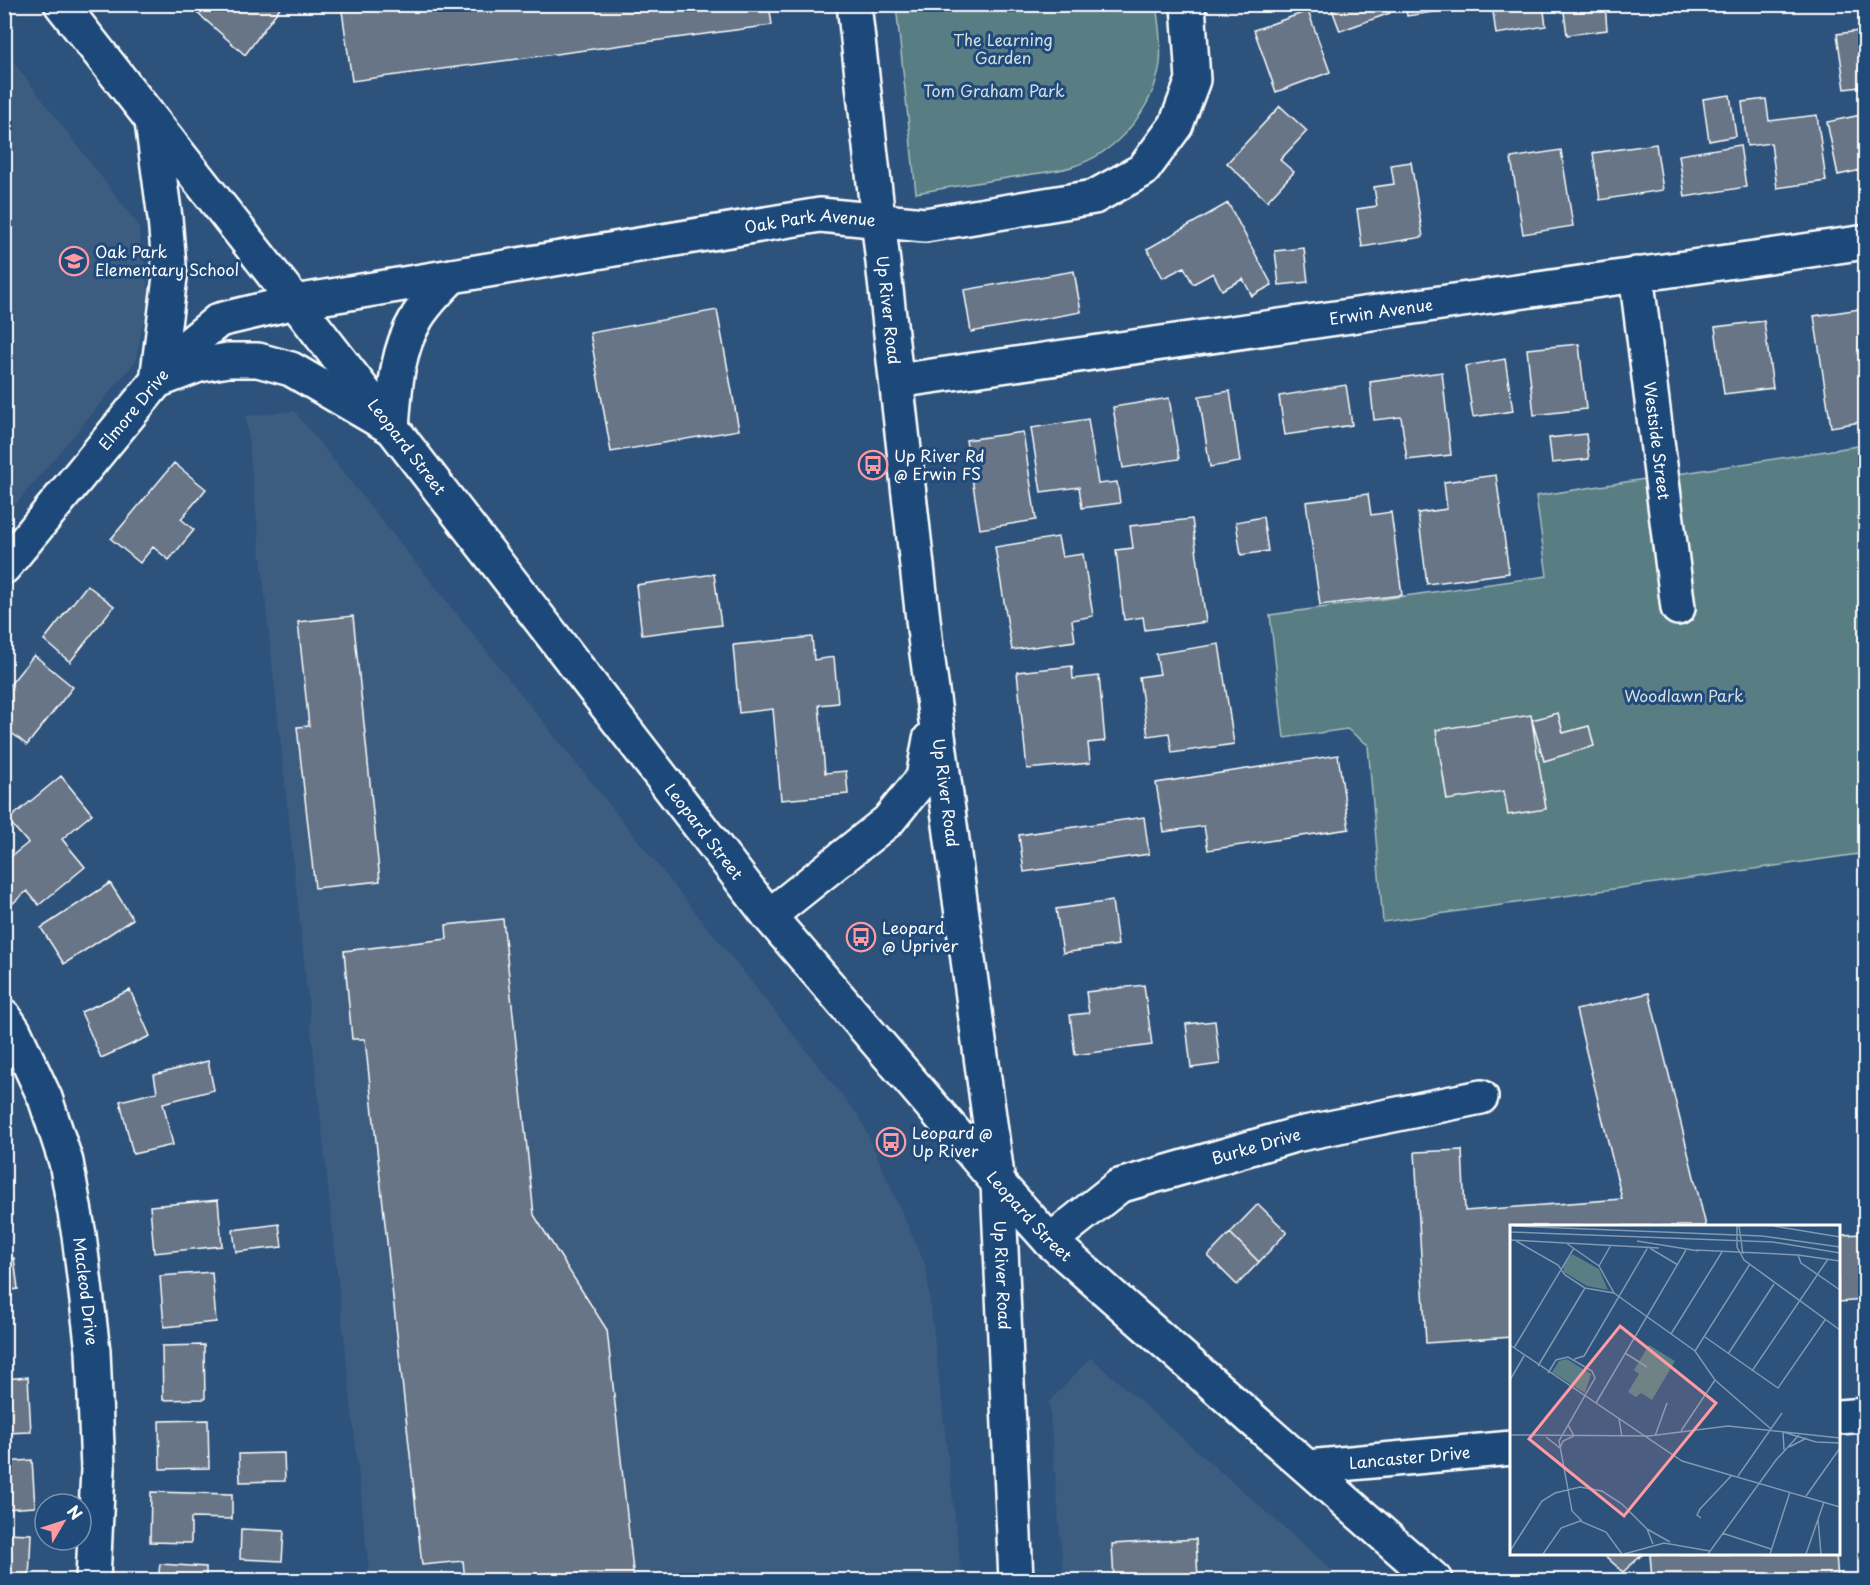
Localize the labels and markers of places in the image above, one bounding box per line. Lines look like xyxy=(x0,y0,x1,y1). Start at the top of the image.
place label: Oak Park Elementary School xyxy=(95,239,239,281)
school or university icon: Oak Park Elementary School xyxy=(58,245,90,277)
place label: Up River Rd @ Erwin FS xyxy=(894,443,985,485)
bus stop icon: Up River Rd @ Erwin FS xyxy=(857,449,889,481)
place label: Leopard @ Upriver xyxy=(882,915,959,957)
bus stop icon: Leopard @ Upriver xyxy=(845,921,877,953)
place label: Leopard @ Up River xyxy=(912,1120,993,1162)
bus stop icon: Leopard @ Up River xyxy=(875,1126,907,1158)

